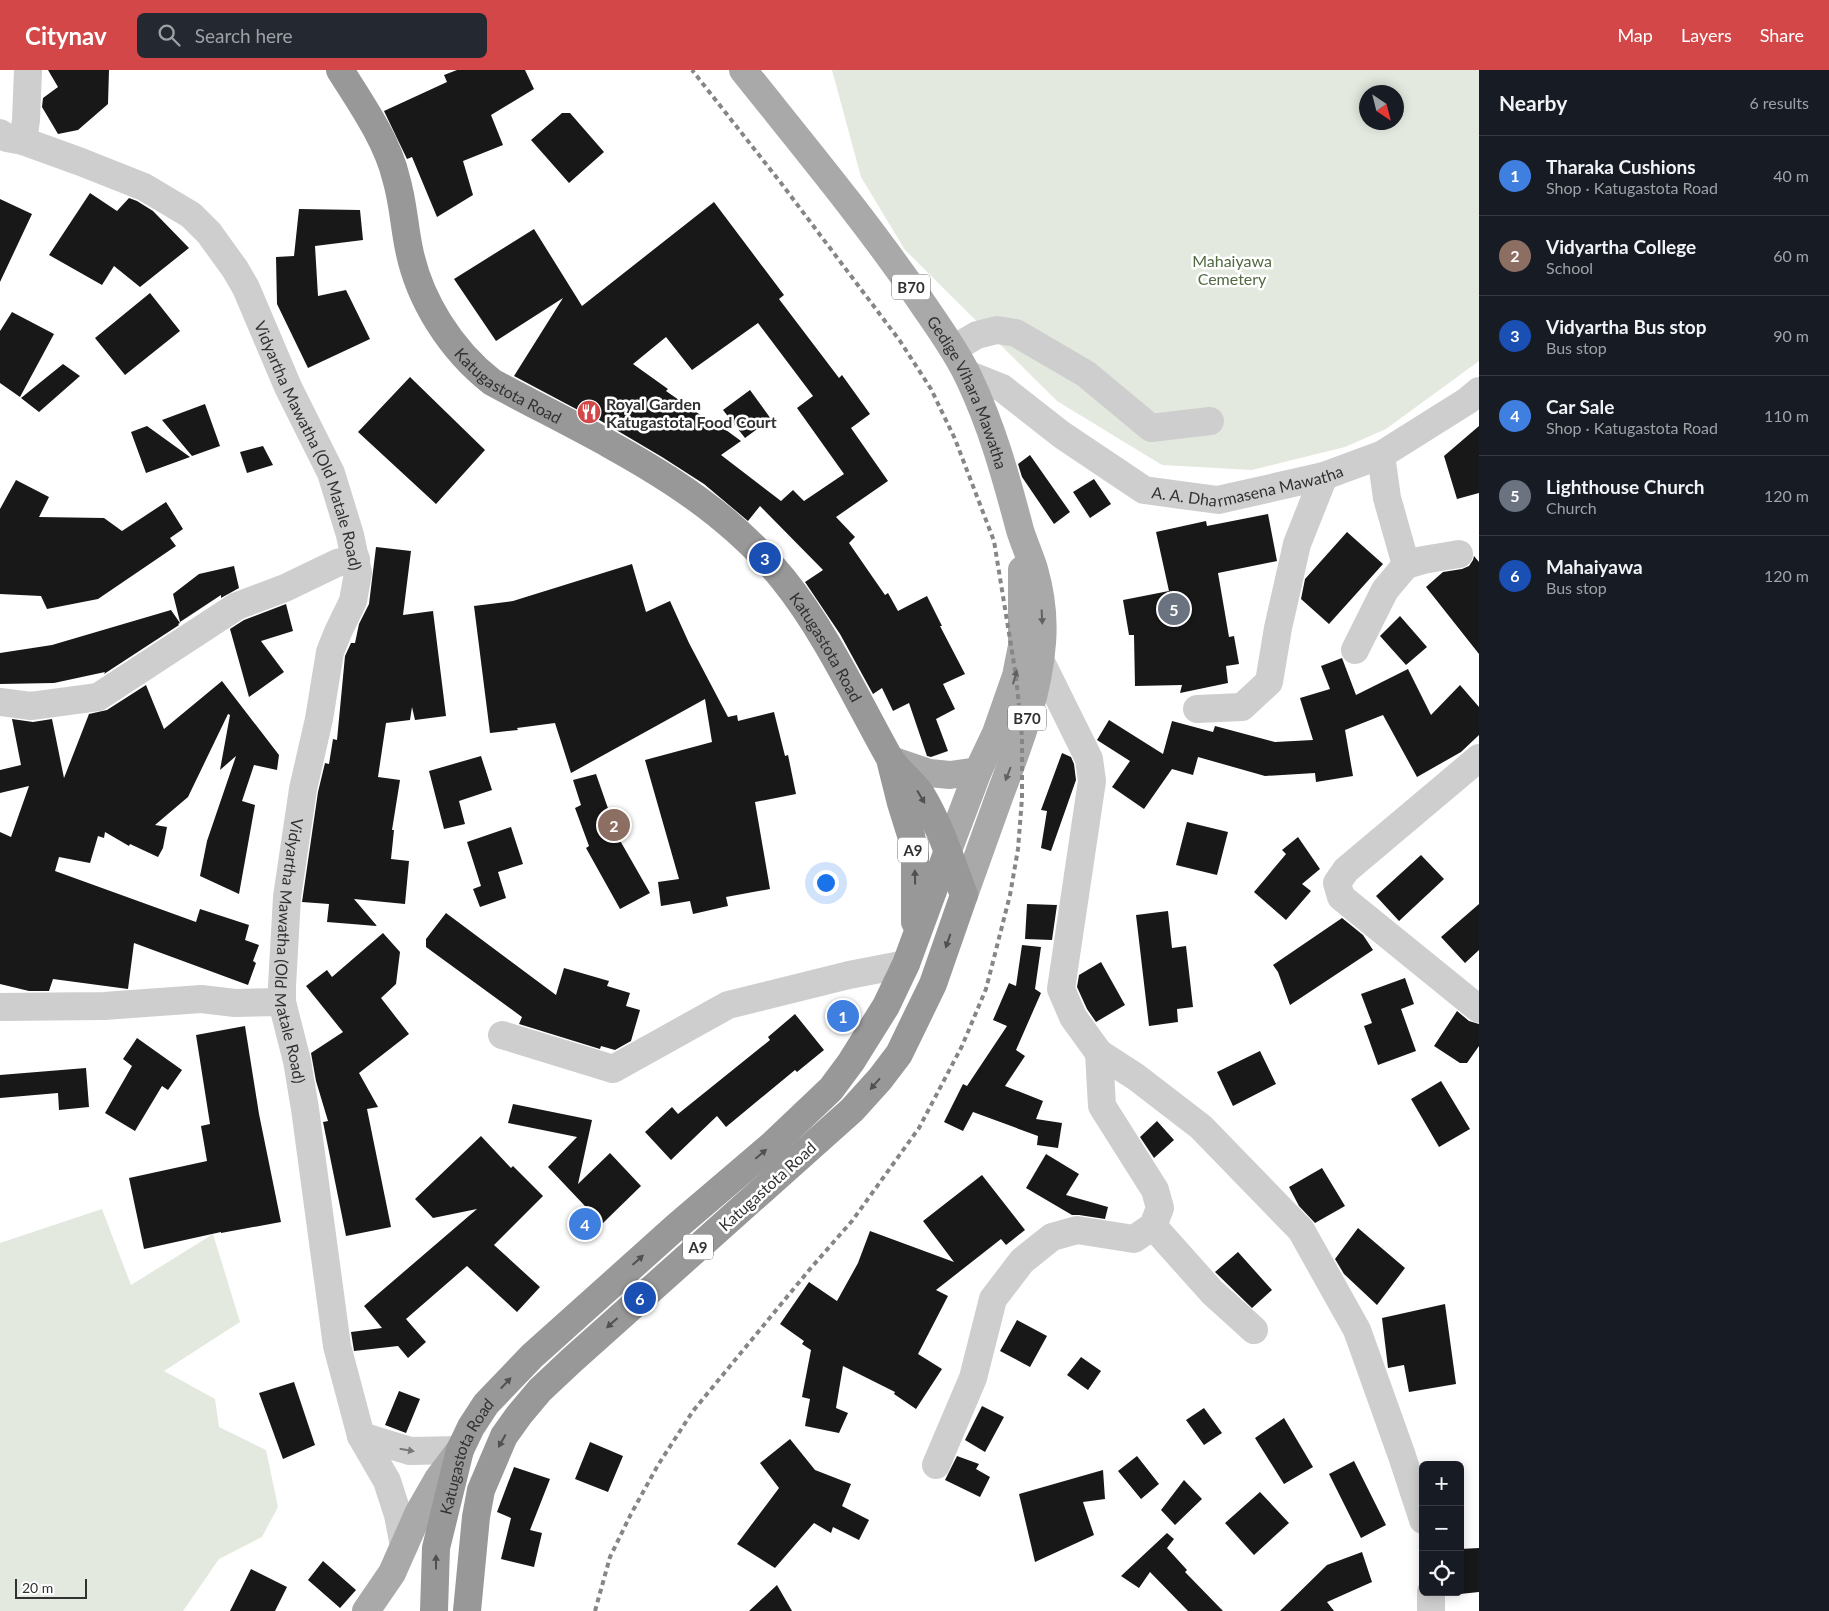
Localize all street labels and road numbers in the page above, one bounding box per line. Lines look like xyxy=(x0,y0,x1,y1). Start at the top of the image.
road number: B70 xyxy=(892,274,930,300)
street label: Gedige Vihara Mawatha xyxy=(924,312,1012,471)
street label: Vidyartha Mawatha (Old Matale Road) xyxy=(251,318,367,572)
street label: Katugastota Road xyxy=(451,343,565,427)
street label: A. A. Dharmasena Mawatha xyxy=(1151,460,1345,509)
street label: Katugastota Road xyxy=(787,588,867,705)
road number: B70 xyxy=(1008,706,1046,730)
street label: Vidyartha Mawatha (Old Matale Road) xyxy=(272,817,310,1085)
road number: A9 xyxy=(898,838,928,862)
street label: Katugastota Road xyxy=(715,1137,819,1235)
road number: A9 xyxy=(683,1234,713,1260)
street label: Katugastota Road xyxy=(435,1394,496,1516)

